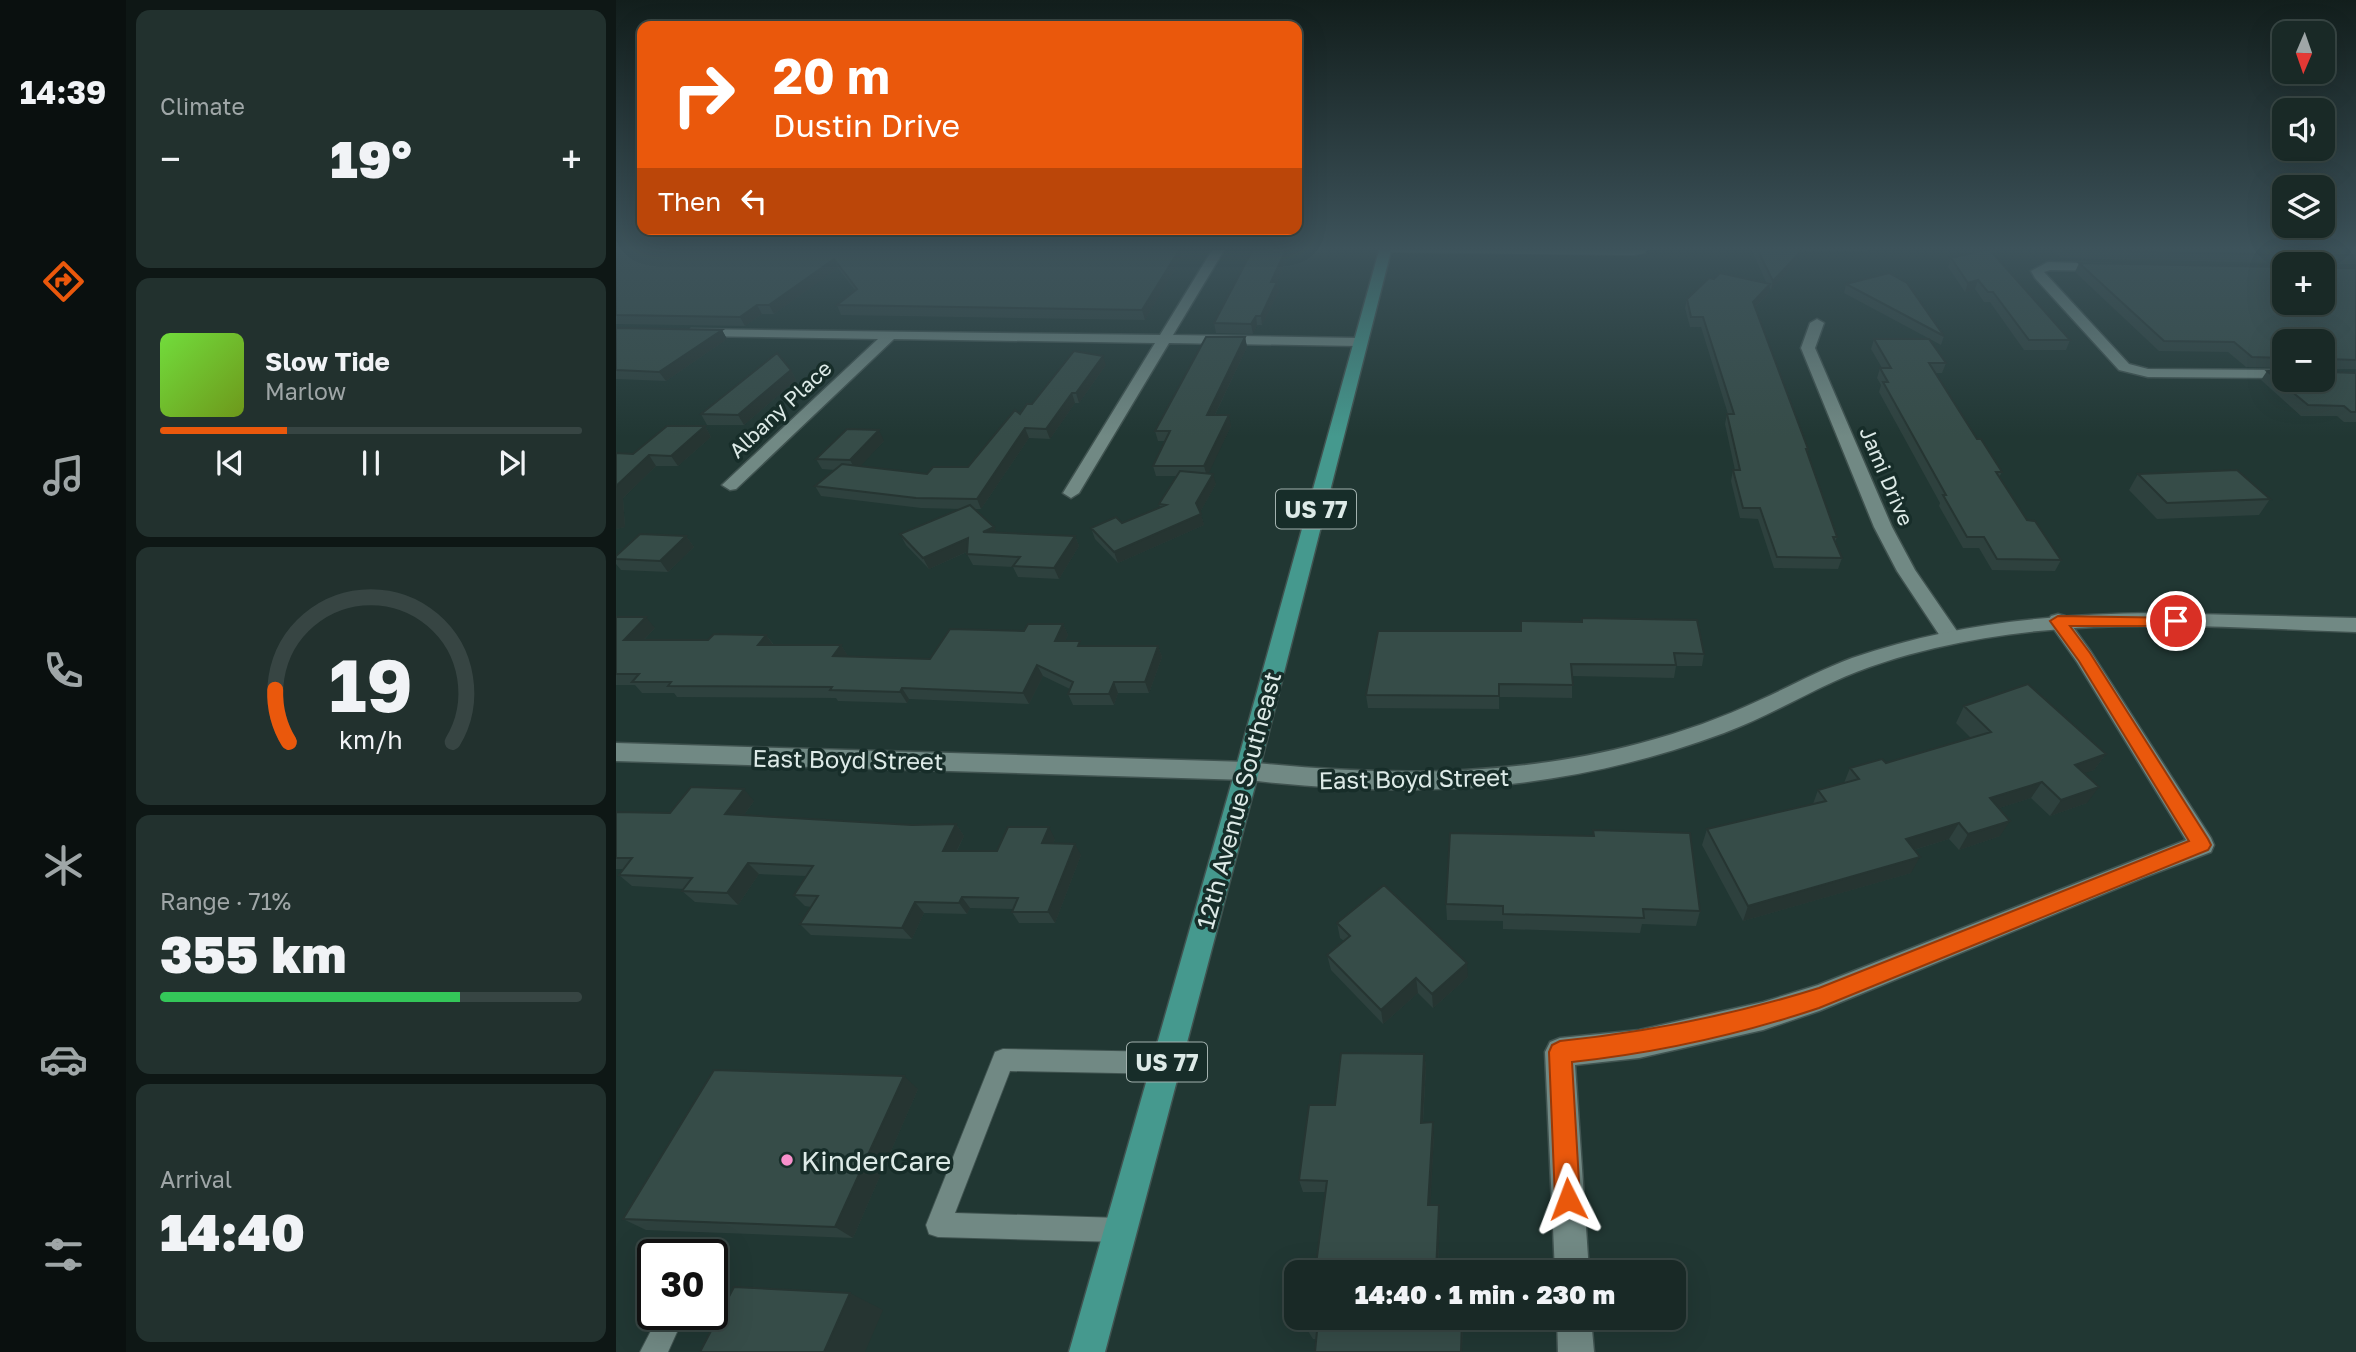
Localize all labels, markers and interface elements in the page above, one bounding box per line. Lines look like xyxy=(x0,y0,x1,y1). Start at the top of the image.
north arrow xyxy=(2272,21,2334,84)
map controls xyxy=(2272,21,2335,392)
text: 20 m xyxy=(773,46,890,105)
icon: right xyxy=(658,49,749,140)
text: 14:39 xyxy=(20,73,106,111)
text: Climate xyxy=(160,92,245,120)
button: sound xyxy=(2272,98,2335,161)
text: Dustin Drive xyxy=(773,106,960,144)
text: 19° xyxy=(330,127,412,189)
text: − xyxy=(160,136,181,181)
text: + xyxy=(561,136,582,181)
button: layers xyxy=(2272,175,2335,238)
icon: left xyxy=(735,182,773,220)
text: Then xyxy=(658,186,721,217)
button: + xyxy=(2272,252,2335,315)
icon: directions xyxy=(39,257,88,306)
button: − xyxy=(2272,329,2335,392)
text: Slow Tide xyxy=(265,346,390,377)
street label: Albany Place xyxy=(723,355,837,463)
text: Marlow xyxy=(265,377,346,405)
street label: Jami Drive xyxy=(1855,423,1919,529)
icon: previous xyxy=(211,444,249,482)
icon: pause xyxy=(352,444,390,482)
icon: next xyxy=(493,444,531,482)
icon: music xyxy=(39,451,88,500)
road number: US 77 xyxy=(1276,489,1356,528)
pin xyxy=(2146,591,2206,651)
icon: arrive xyxy=(2157,602,2195,640)
text: 19 xyxy=(329,641,413,728)
icon: phone xyxy=(39,646,88,695)
street label: 12th Avenue Southeast xyxy=(1190,668,1286,932)
text: km/h xyxy=(339,724,403,755)
street label: East Boyd Street xyxy=(752,743,944,775)
street label: East Boyd Street xyxy=(1318,762,1510,794)
icon: climate xyxy=(39,841,88,890)
text: Range · 71% xyxy=(160,887,291,915)
text: 355 km xyxy=(160,922,347,984)
icon: car xyxy=(39,1035,88,1084)
road number: US 77 xyxy=(1127,1042,1207,1082)
place label: KinderCare xyxy=(801,1144,951,1177)
marker: KinderCare xyxy=(779,1152,795,1168)
position arrow xyxy=(1531,1162,1605,1236)
text: Arrival xyxy=(160,1165,232,1193)
text: 14:40 xyxy=(160,1200,305,1262)
icon: filters xyxy=(39,1230,88,1279)
speed limit sign: 30 xyxy=(637,1239,728,1330)
text: 14:40 · 1 min · 230 m xyxy=(1355,1279,1615,1310)

